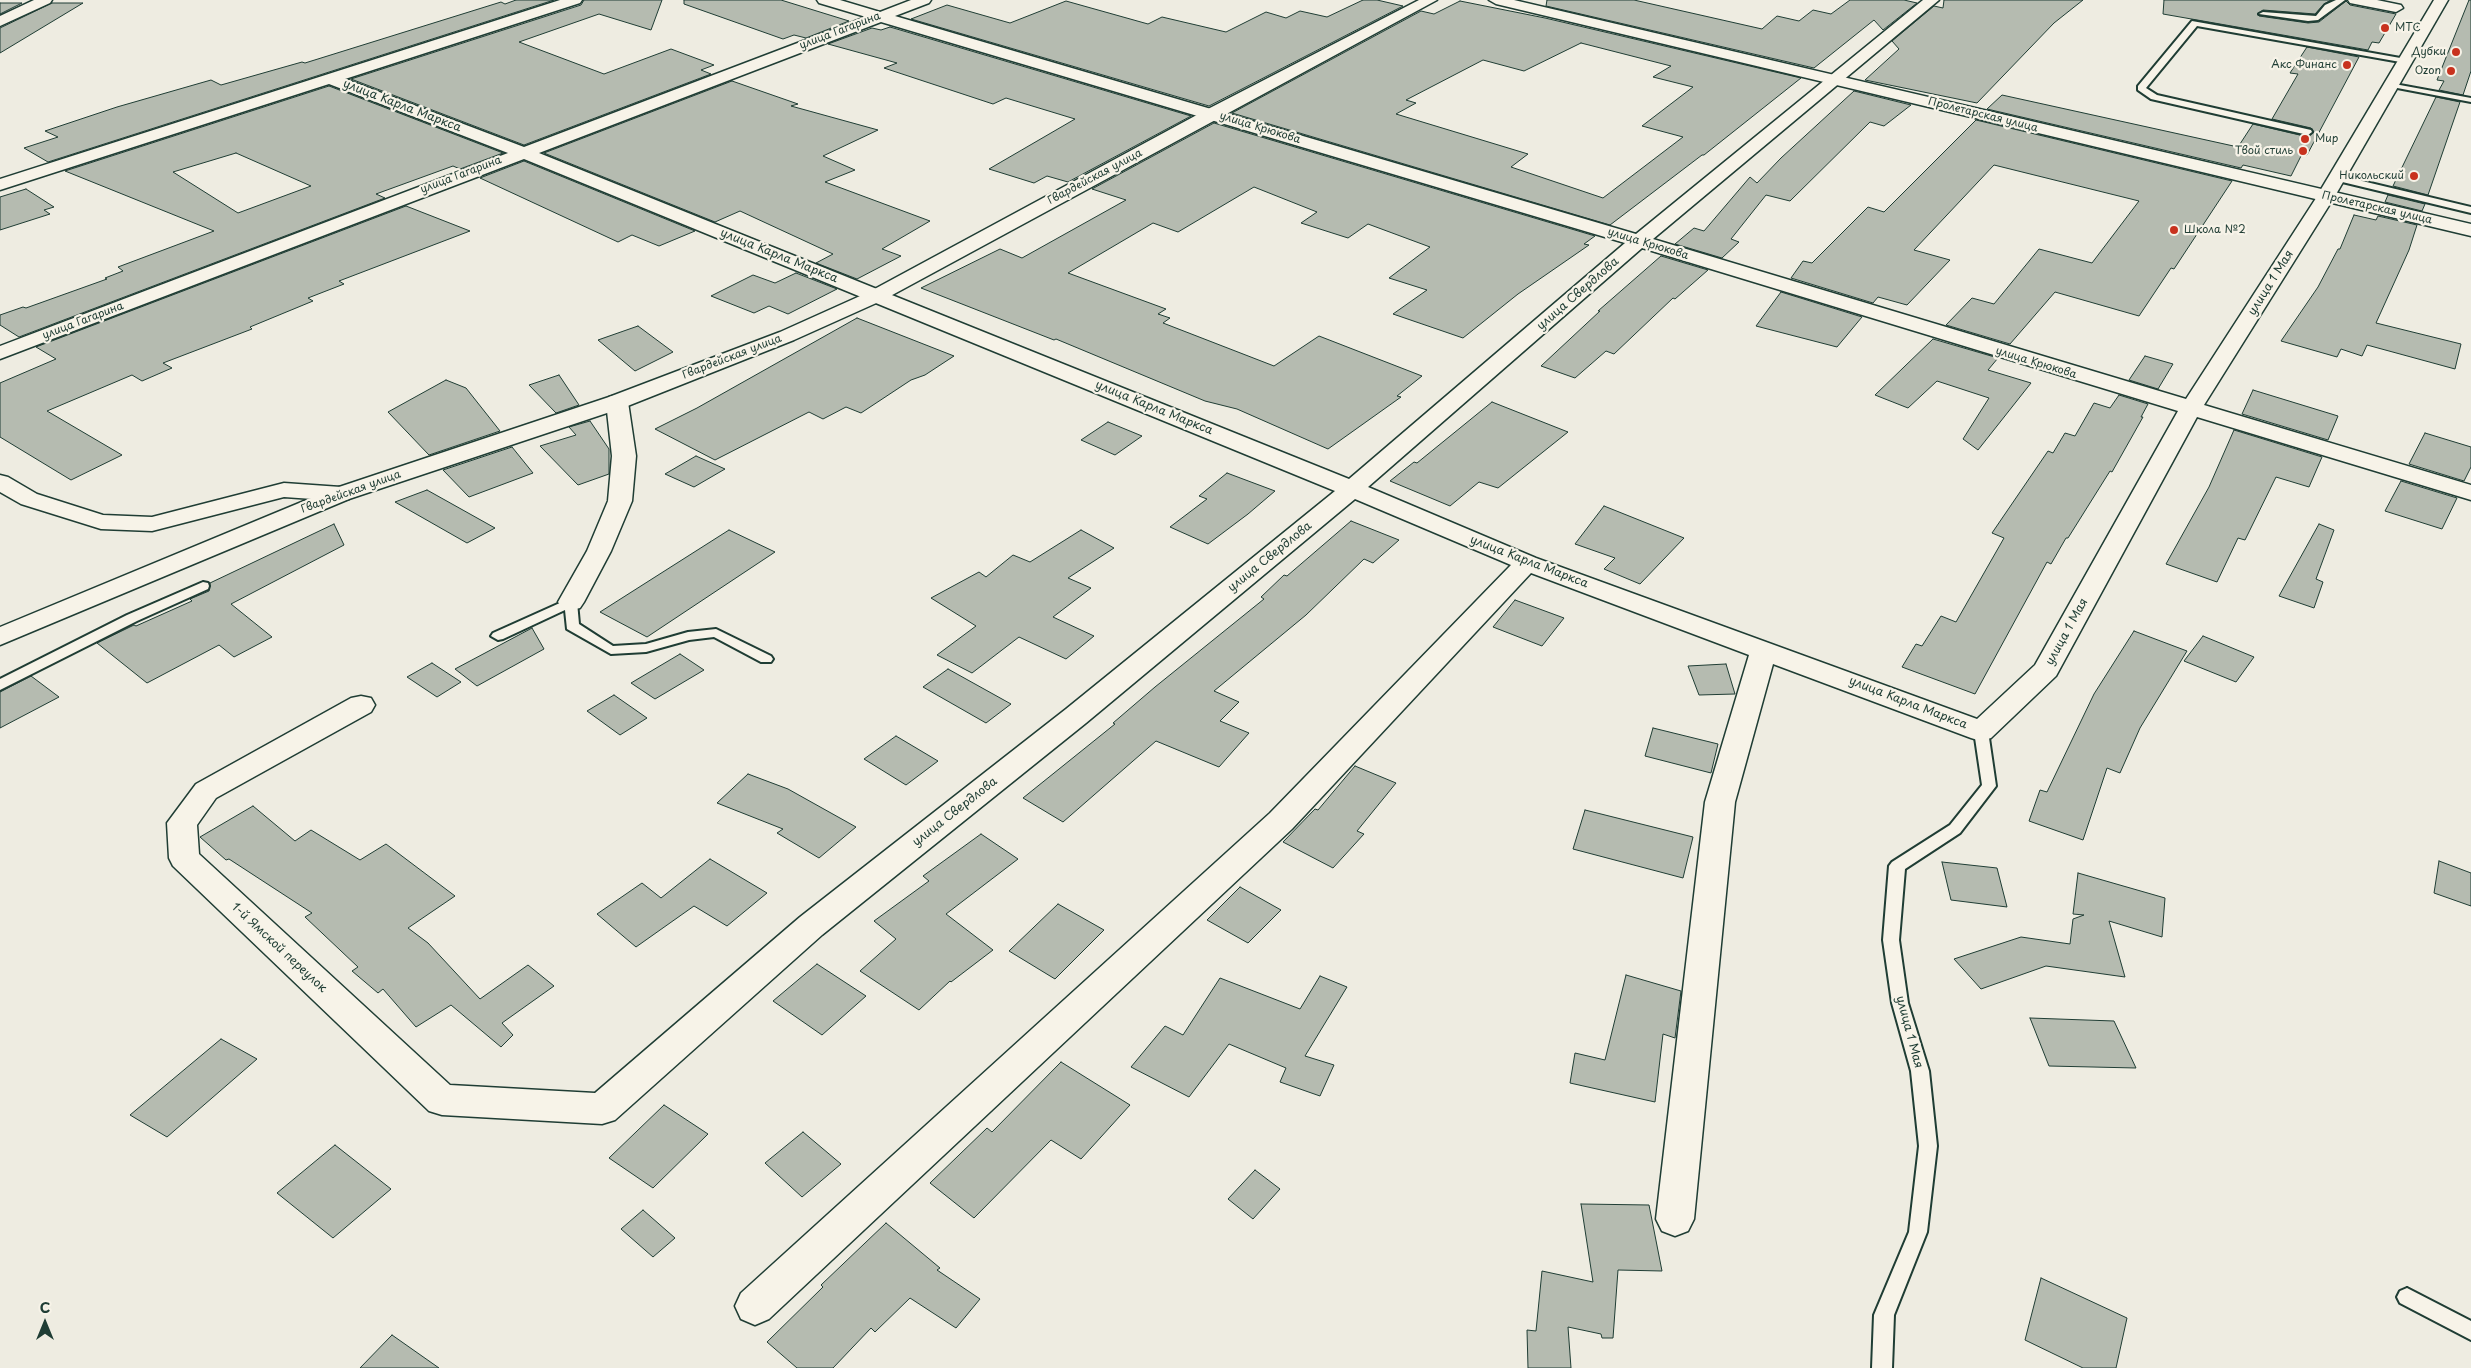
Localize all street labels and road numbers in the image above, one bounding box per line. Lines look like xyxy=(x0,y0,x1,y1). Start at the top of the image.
street label: улица Гагарина xyxy=(798,9,882,53)
street label: улица Карла Маркса xyxy=(341,77,463,135)
street label: Пролетарская улица xyxy=(1927,95,2039,135)
street label: улица Крюкова xyxy=(1218,109,1302,147)
street label: Гвардейская улица xyxy=(1045,146,1145,208)
street label: улица Гагарина xyxy=(419,153,503,197)
street label: Пролетарская улица xyxy=(2320,189,2434,227)
street label: улица Крюкова xyxy=(1606,225,1690,263)
street label: улица Карла Маркса xyxy=(718,226,840,286)
street label: улица 1 Мая xyxy=(2245,248,2297,318)
street label: улица Свердлова xyxy=(1534,255,1622,333)
street label: улица Гагарина xyxy=(41,299,125,343)
street label: Гвардейская улица xyxy=(681,332,783,382)
street label: улица Крюкова xyxy=(1994,344,2078,382)
street label: улица Карла Маркса xyxy=(1093,378,1215,438)
street label: Гвардейская улица xyxy=(299,468,403,516)
street label: улица Свердлова xyxy=(1225,519,1315,595)
street label: улица Карла Маркса xyxy=(1468,533,1590,591)
street label: улица 1 Мая xyxy=(2043,596,2091,668)
street label: улица Карла Маркса xyxy=(1847,674,1969,732)
street label: улица Свердлова xyxy=(910,774,1000,850)
street label: 1-й Ямской переулок xyxy=(228,900,330,996)
street label: улица 1 Мая xyxy=(1892,994,1926,1070)

